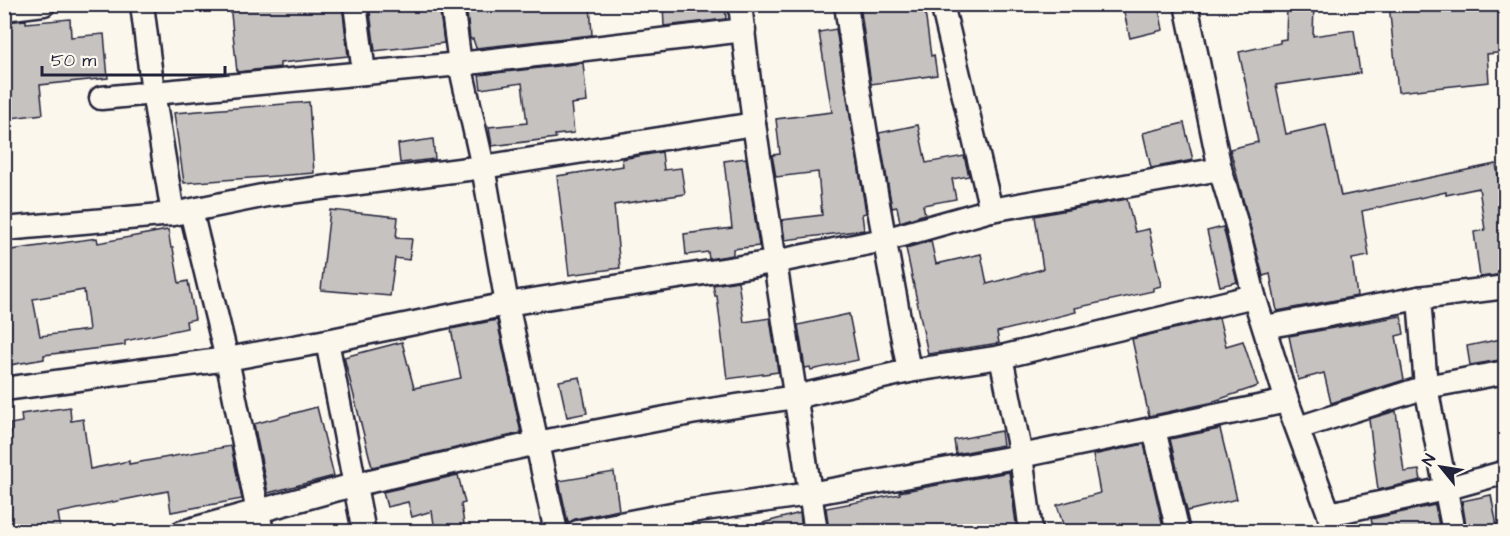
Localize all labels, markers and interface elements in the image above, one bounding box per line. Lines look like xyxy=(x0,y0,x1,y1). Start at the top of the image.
scale bar xyxy=(42,39,225,77)
text: 50 m xyxy=(51,48,96,73)
north arrow xyxy=(1411,437,1471,497)
text: N xyxy=(1417,450,1441,470)

